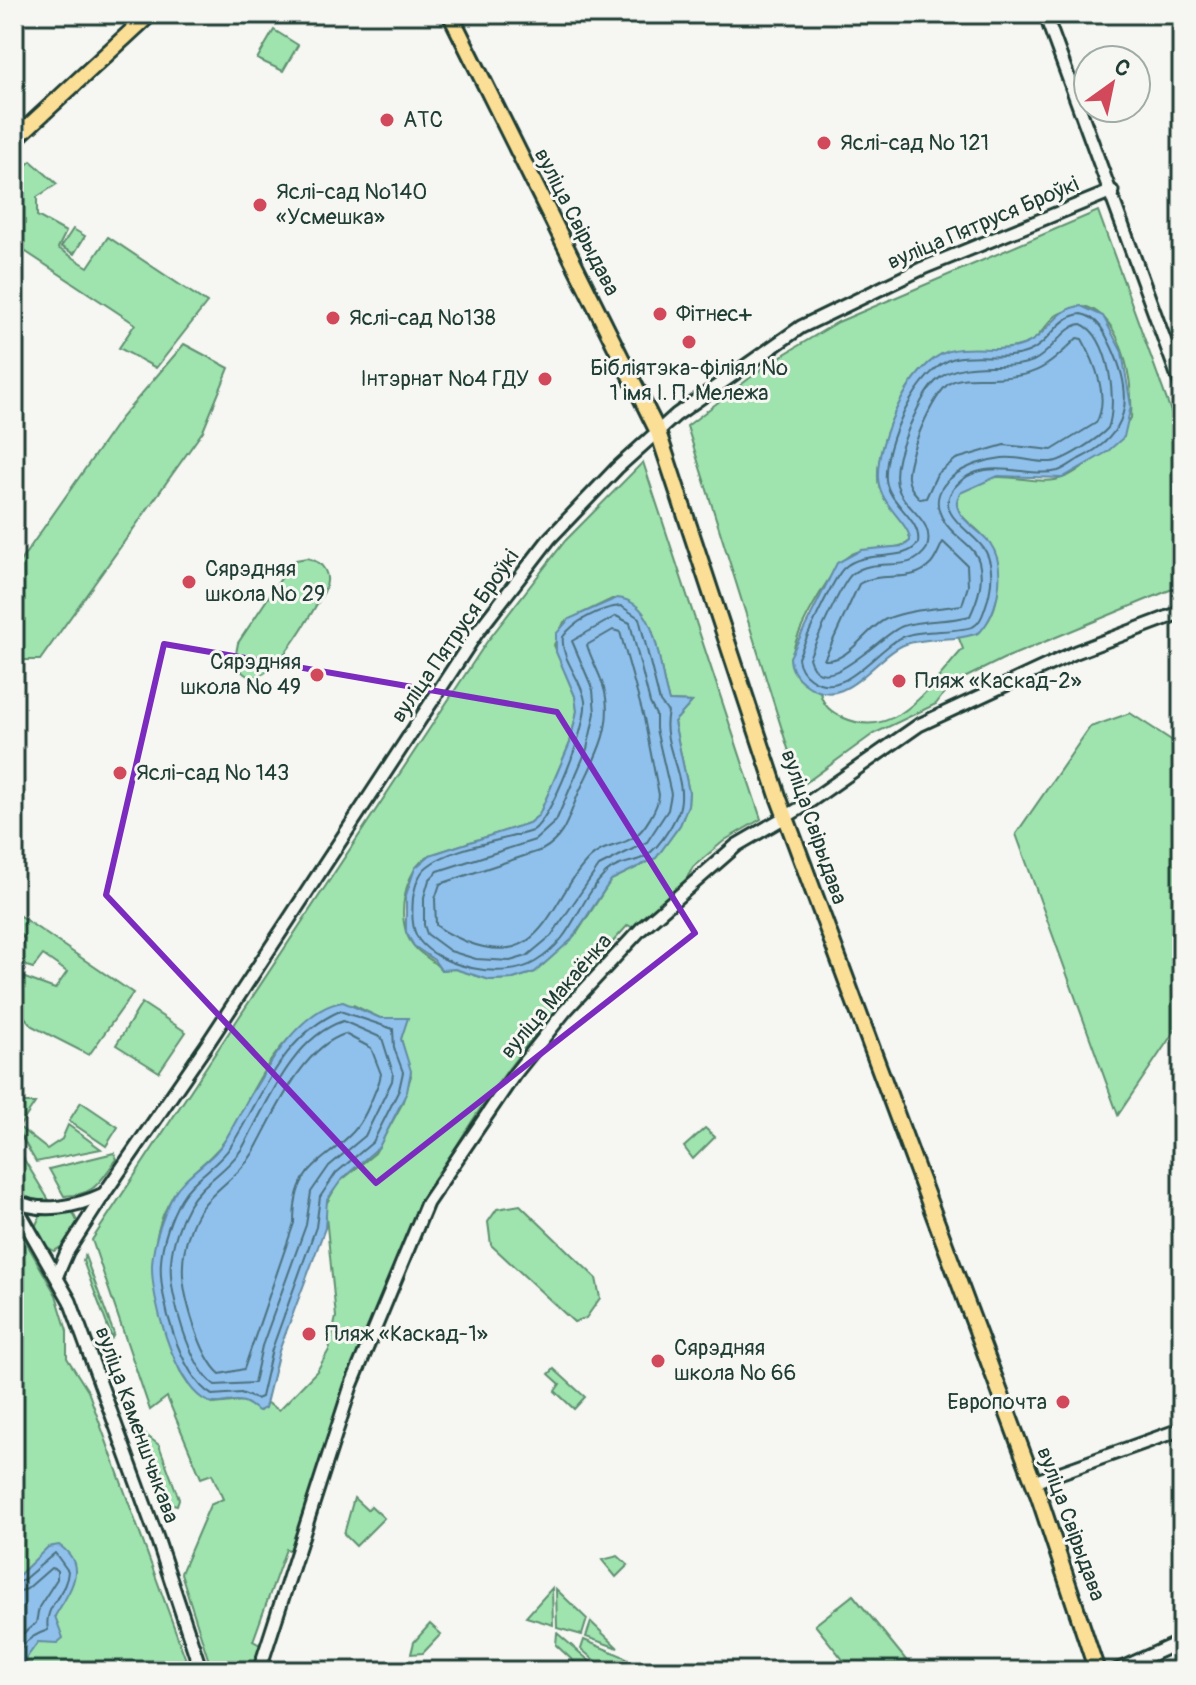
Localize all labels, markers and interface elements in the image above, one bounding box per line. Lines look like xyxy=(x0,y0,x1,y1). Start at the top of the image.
north arrow xyxy=(1072,44,1152,124)
text: С xyxy=(1109,53,1136,84)
place label: АТС xyxy=(403,106,443,134)
marker: АТС xyxy=(378,111,396,129)
place label: Яслі-сад № 121 xyxy=(840,129,989,157)
marker: Яслі-сад № 121 xyxy=(815,134,833,152)
street label: вуліца Свірыдава xyxy=(528,144,626,300)
street label: вуліца Пятруся Броўкі xyxy=(883,170,1083,276)
place label: Яслі-сад №140 «Усмешка» xyxy=(276,178,427,231)
marker: Яслі-сад №140 «Усмешка» xyxy=(251,196,269,214)
place label: Фітнес+ xyxy=(676,300,753,328)
place label: Яслі-сад №138 xyxy=(349,304,496,332)
marker: Фітнес+ xyxy=(651,305,669,323)
marker: Яслі-сад №138 xyxy=(324,309,342,327)
marker: Бібліятэка-філіял № 1 імя І. П. Мележа xyxy=(680,333,698,351)
place label: Бібліятэка-філіял № 1 імя І. П. Мележа xyxy=(590,354,788,407)
place label: Інтэрнат №4 ГДУ xyxy=(360,365,529,393)
marker: Інтэрнат №4 ГДУ xyxy=(536,370,554,388)
street label: вуліца Пятруся Броўкі xyxy=(385,544,525,728)
place label: Сярэдняя школа № 29 xyxy=(205,555,325,608)
marker: Сярэдняя школа № 29 xyxy=(180,573,198,591)
place label: Сярэдняя школа № 49 xyxy=(180,648,301,701)
marker: Сярэдняя школа № 49 xyxy=(308,666,326,684)
place label: Пляж «Каскад-2» xyxy=(915,667,1082,695)
marker: Пляж «Каскад-2» xyxy=(890,672,908,690)
street label: вуліца Свірыдава xyxy=(774,746,854,908)
place label: Яслі-сад № 143 xyxy=(136,759,289,787)
marker: Яслі-сад № 143 xyxy=(111,764,129,782)
street label: вуліца Макаёнка xyxy=(494,928,618,1064)
place label: Пляж «Каскад-1» xyxy=(325,1320,488,1348)
street label: вуліца Каменшчыкава xyxy=(88,1323,186,1527)
marker: Пляж «Каскад-1» xyxy=(300,1325,318,1343)
place label: Сярэдняя школа № 66 xyxy=(674,1334,796,1387)
marker: Сярэдняя школа № 66 xyxy=(649,1352,667,1370)
place label: Европочта xyxy=(947,1388,1047,1416)
marker: Европочта xyxy=(1054,1393,1072,1411)
street label: вуліца Свірыдава xyxy=(1030,1443,1112,1605)

